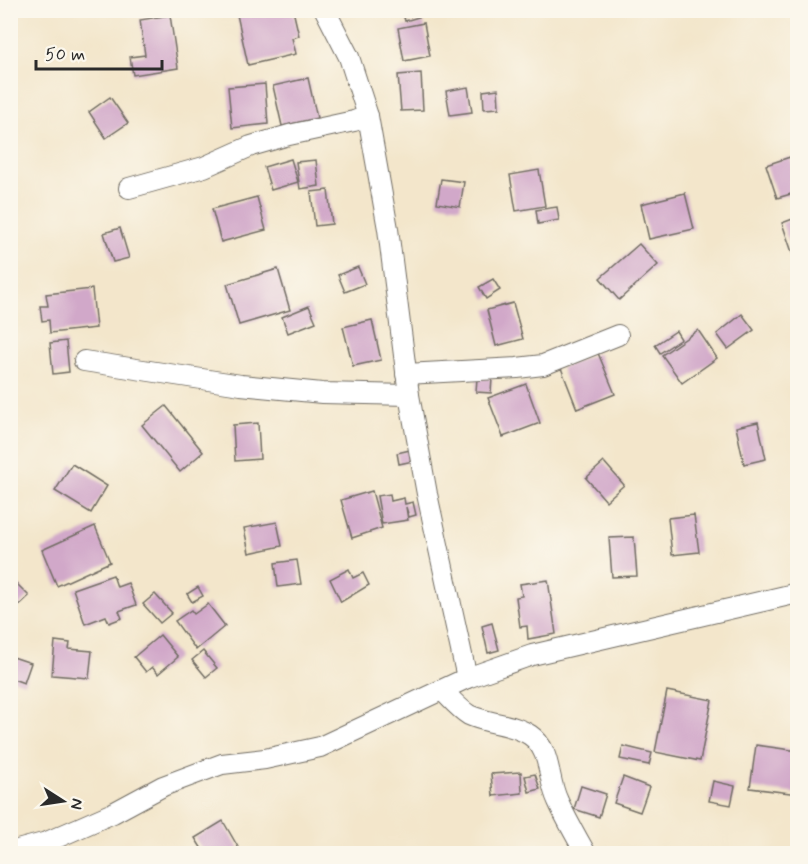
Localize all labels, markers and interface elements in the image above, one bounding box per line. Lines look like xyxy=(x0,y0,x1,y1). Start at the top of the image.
scale bar xyxy=(36,33,162,71)
text: 50 m xyxy=(45,43,85,67)
north arrow xyxy=(33,771,93,831)
text: N xyxy=(65,796,88,811)

